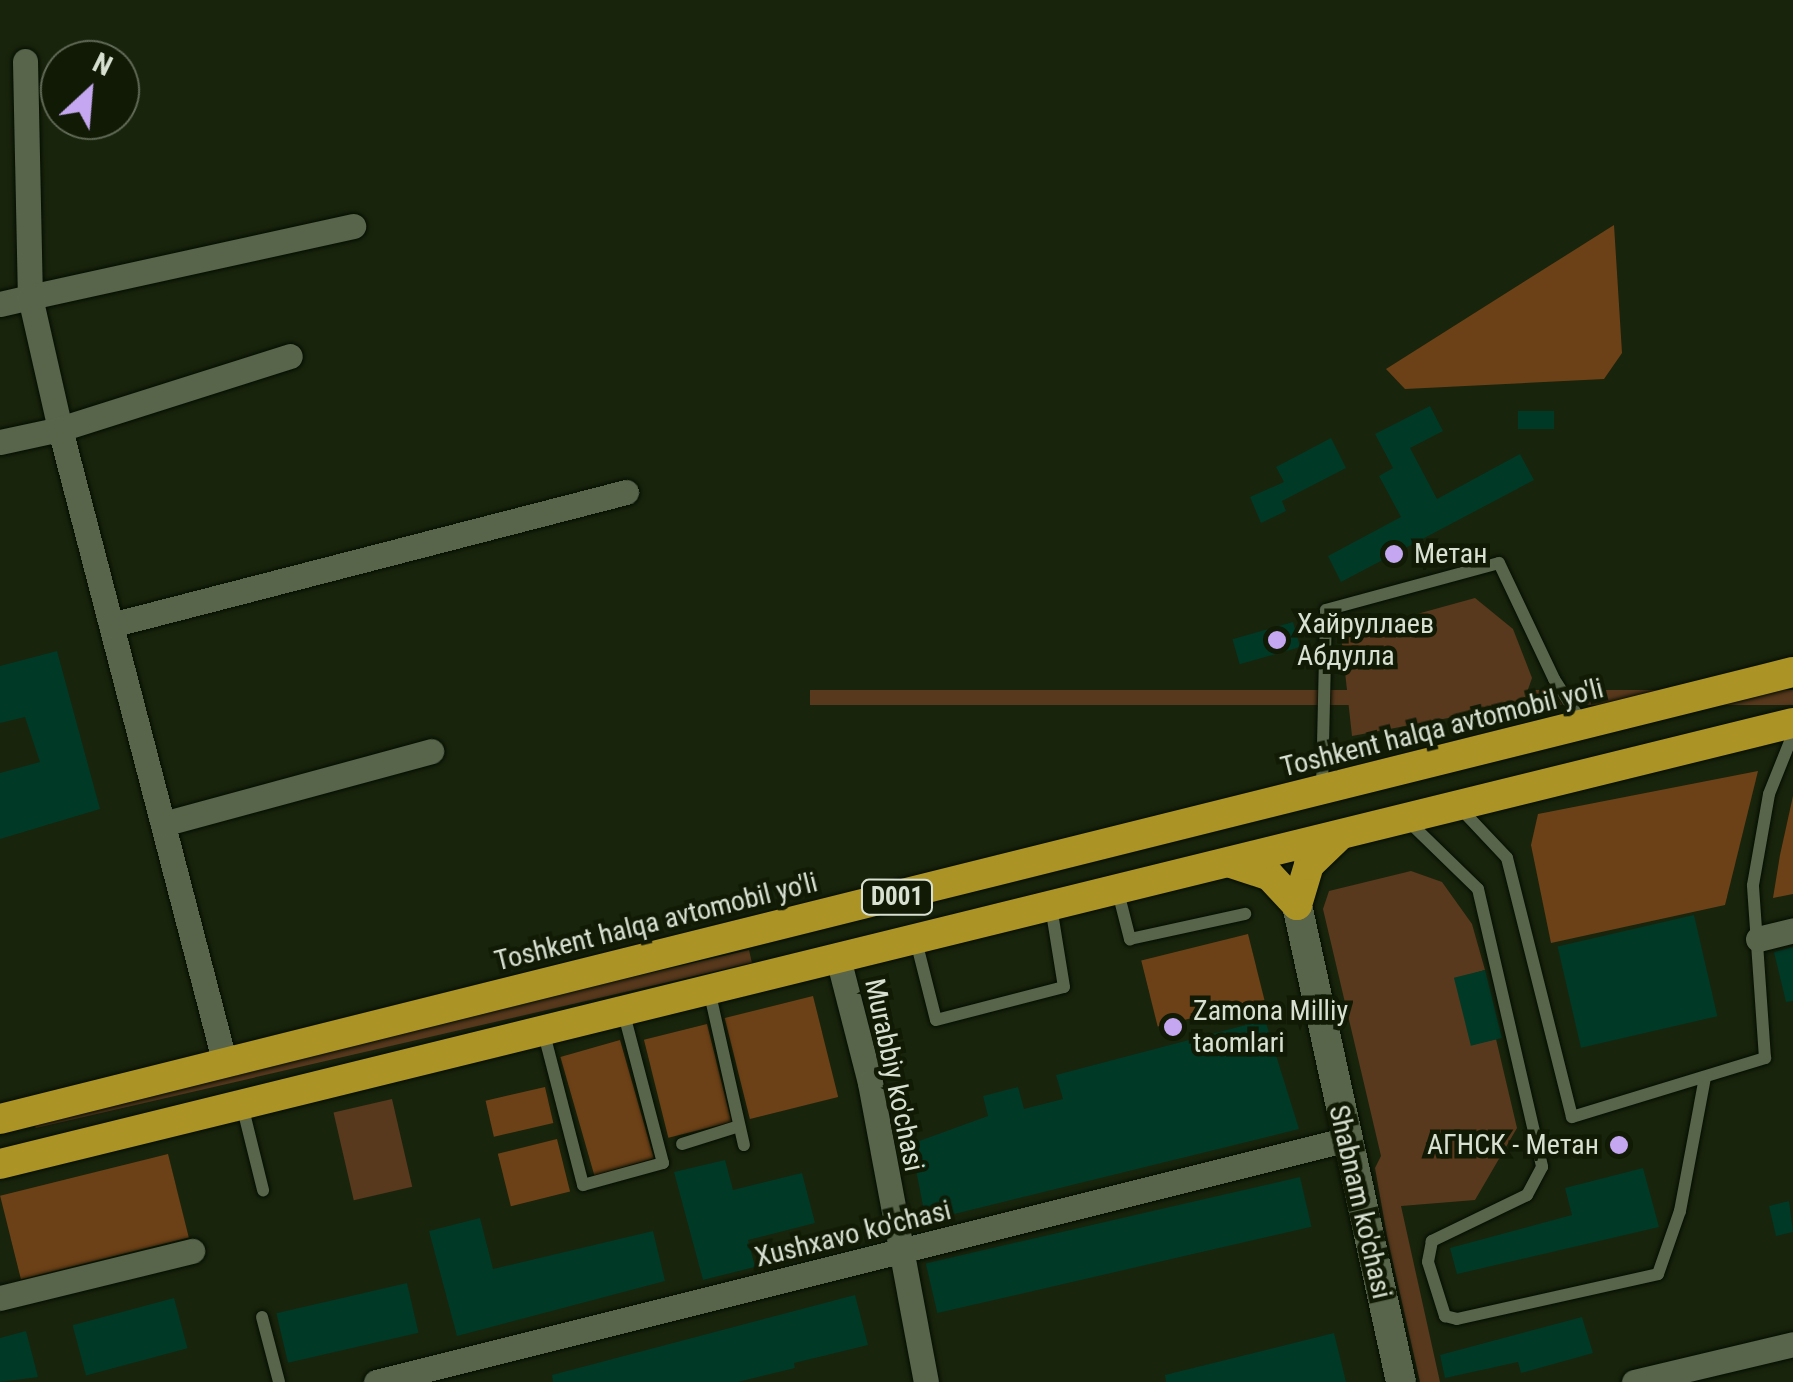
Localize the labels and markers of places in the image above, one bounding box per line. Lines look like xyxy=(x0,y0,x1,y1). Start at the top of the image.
place label: Метан xyxy=(1414,537,1487,571)
marker: Метан xyxy=(1383,543,1405,565)
place label: Хайруллаев Абдулла xyxy=(1297,607,1434,673)
marker: Хайруллаев Абдулла xyxy=(1266,629,1288,651)
place label: Zamona Milliy taomlari xyxy=(1193,994,1348,1060)
marker: Zamona Milliy taomlari xyxy=(1162,1016,1184,1038)
place label: АГНСК - Метан xyxy=(1427,1128,1599,1162)
marker: АГНСК - Метан xyxy=(1608,1134,1630,1156)

